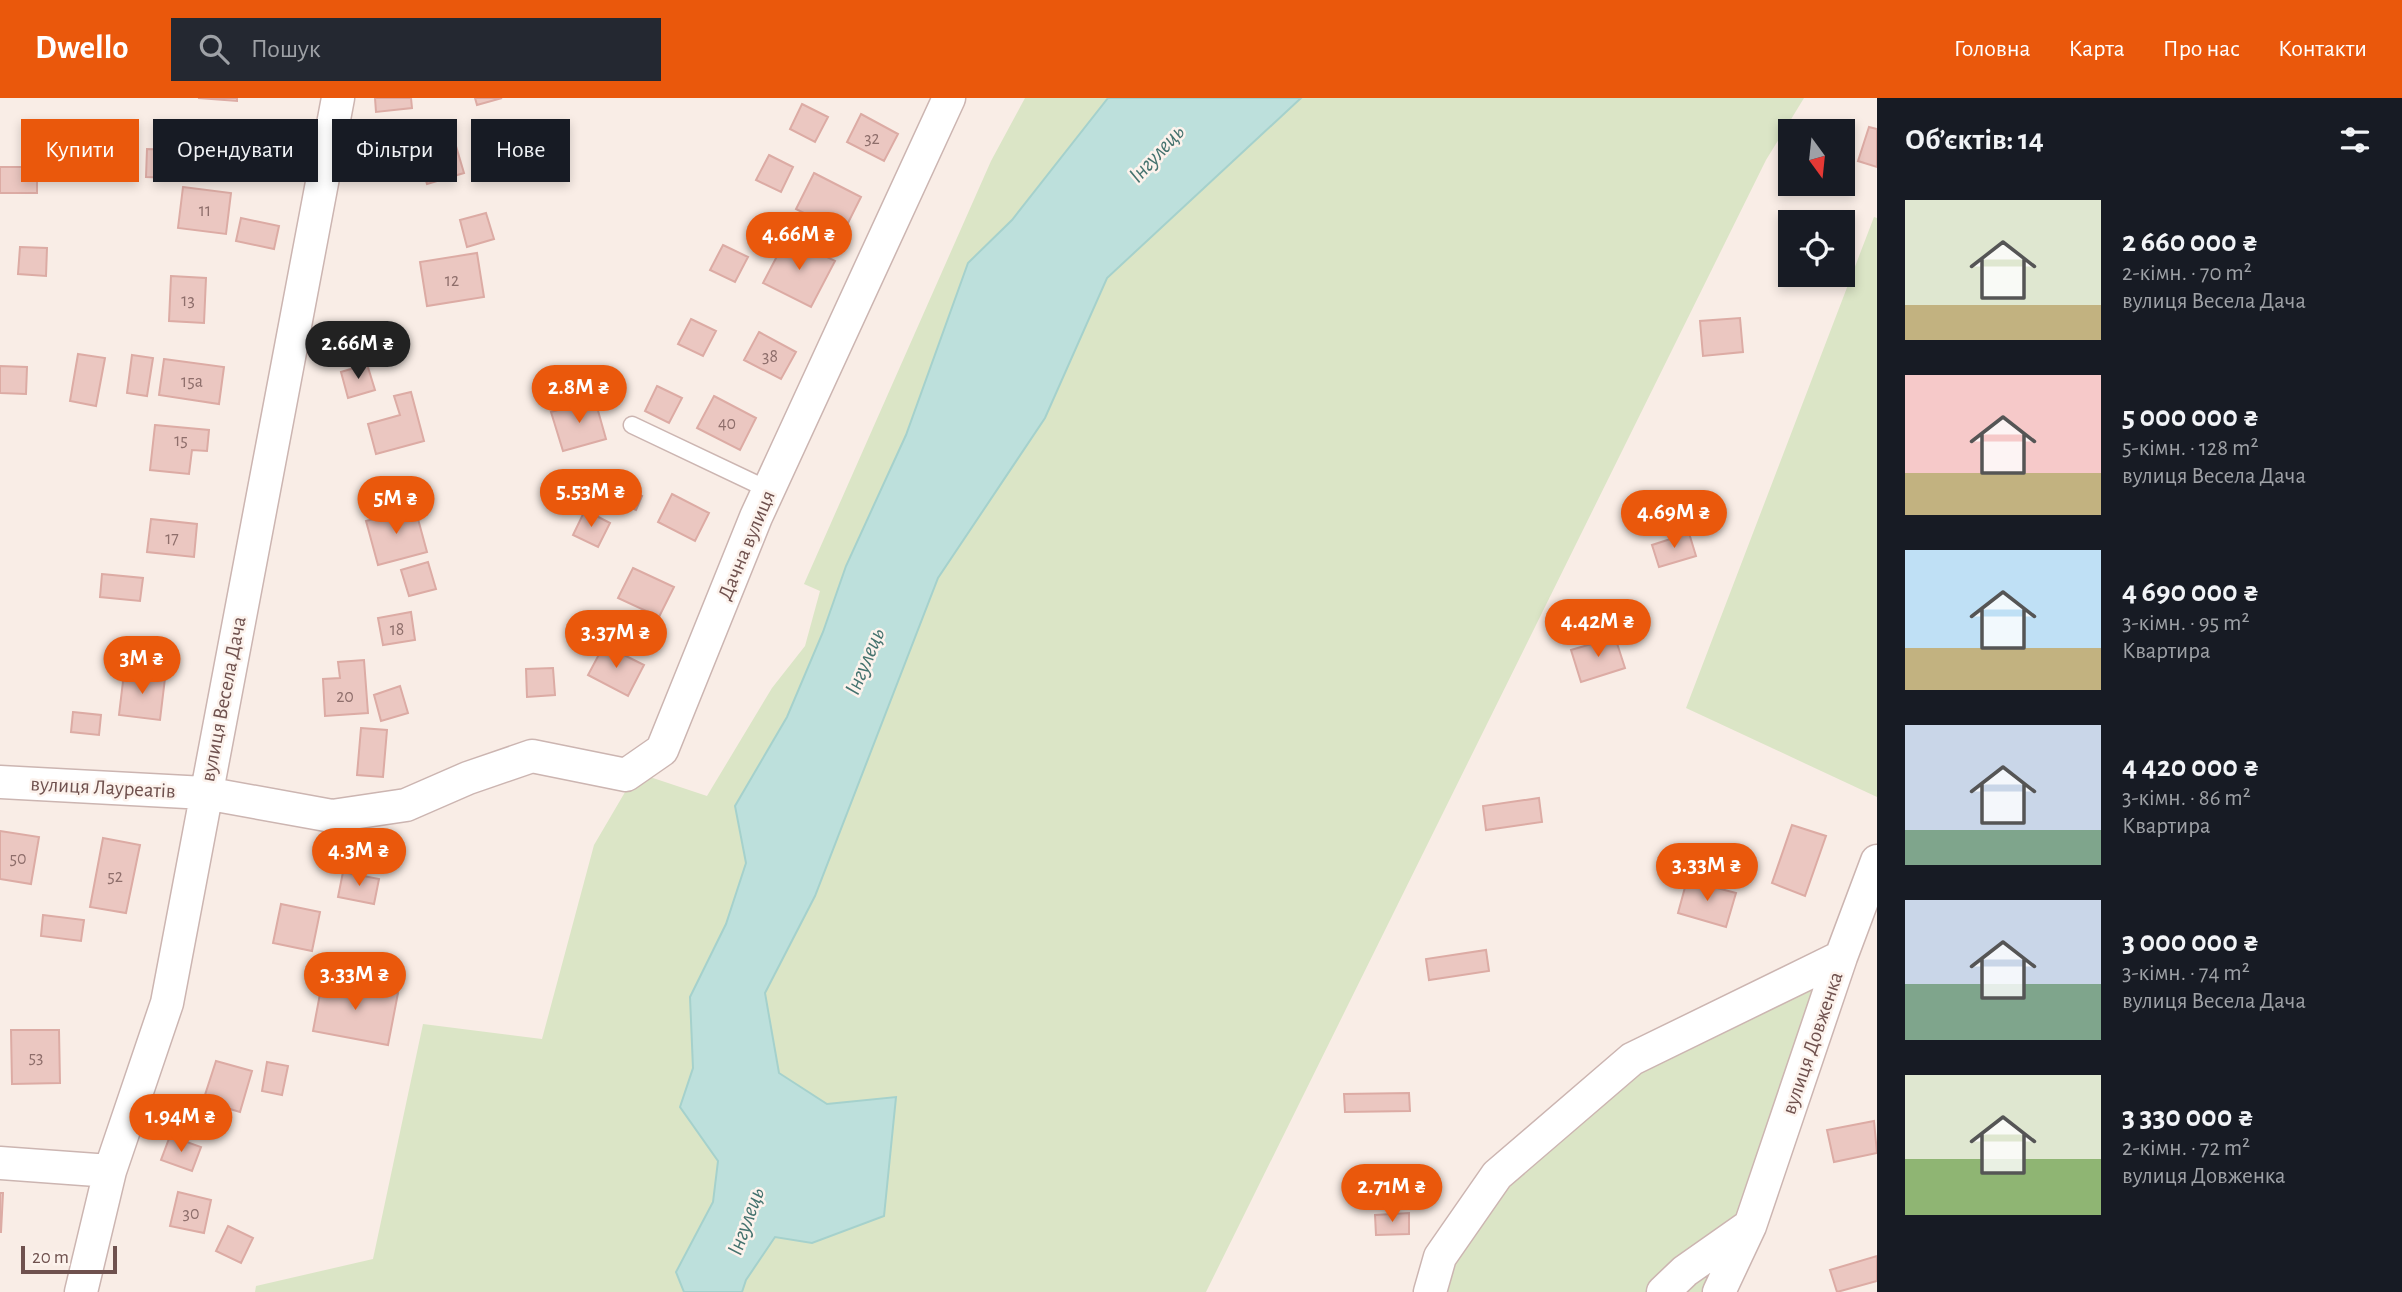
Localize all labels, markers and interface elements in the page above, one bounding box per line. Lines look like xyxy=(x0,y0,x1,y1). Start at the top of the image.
search box xyxy=(171,18,661,81)
icon: search xyxy=(195,30,233,68)
text: Dwello xyxy=(35,32,129,65)
text: Пошук xyxy=(251,36,321,62)
text: Головна xyxy=(1954,37,2030,61)
text: Карта xyxy=(2068,37,2125,61)
text: Про нас xyxy=(2163,37,2240,61)
text: Контакти xyxy=(2278,37,2367,61)
chip: Купити xyxy=(21,119,139,182)
chip: Орендувати xyxy=(153,119,318,182)
chip: Фільтри xyxy=(332,119,457,182)
chip: Нове xyxy=(471,119,570,182)
north arrow xyxy=(1778,119,1855,196)
map controls xyxy=(1778,119,1855,287)
water label: Інгулець xyxy=(1125,121,1189,188)
icon: filters xyxy=(2336,121,2374,159)
text: Об’єктів: 14 xyxy=(1905,125,2044,155)
house number: 32 xyxy=(864,130,880,148)
house number: 11 xyxy=(199,202,211,220)
button: locate xyxy=(1778,210,1855,287)
pin: 4.66M ₴ xyxy=(734,212,864,272)
text: 4.66M ₴ xyxy=(762,223,836,246)
text: 2 660 000 ₴ xyxy=(2122,227,2259,257)
icon: home xyxy=(1961,228,2045,312)
text: 2-кімн. · 70 m² xyxy=(2122,262,2252,285)
house number: 12 xyxy=(445,272,459,290)
text: вулиця Весела Дача xyxy=(2122,290,2306,313)
house number: 13 xyxy=(181,292,195,310)
pin: 2.66M ₴ xyxy=(293,322,423,381)
text: 2.66M ₴ xyxy=(321,332,395,355)
house number: 38 xyxy=(762,348,778,366)
pin: 2.8M ₴ xyxy=(522,366,636,425)
house number: 15а xyxy=(181,373,203,391)
text: 2.8M ₴ xyxy=(548,376,610,399)
text: 5 000 000 ₴ xyxy=(2122,402,2260,432)
icon: home xyxy=(1961,403,2045,487)
house number: 40 xyxy=(718,415,736,433)
house number: 15 xyxy=(174,432,188,450)
text: 5-кімн. · 128 m² xyxy=(2122,437,2258,460)
text: вулиця Весела Дача xyxy=(2122,465,2306,488)
pin: 5.53M ₴ xyxy=(526,470,656,529)
pin: 5M ₴ xyxy=(355,476,437,536)
text: 5.53M ₴ xyxy=(556,480,626,503)
text: 5M ₴ xyxy=(373,487,419,510)
street label: Дачна вулиця xyxy=(714,487,779,603)
pin: 4.69M ₴ xyxy=(1609,490,1739,550)
text: 4.69M ₴ xyxy=(1637,501,1711,524)
house number: 17 xyxy=(165,530,179,548)
text: 4 690 000 ₴ xyxy=(2122,577,2260,607)
icon: home xyxy=(1961,578,2045,662)
pin: 4.42M ₴ xyxy=(1533,600,1663,659)
pin: 3.37M ₴ xyxy=(551,610,681,670)
text: 4.42M ₴ xyxy=(1561,610,1635,633)
text: 3-кімн. · 95 m² xyxy=(2122,612,2249,635)
street label: вулиця Весела Дача xyxy=(197,614,250,784)
house number: 18 xyxy=(390,621,404,639)
text: 3.37M ₴ xyxy=(581,621,651,644)
water label: Інгулець xyxy=(841,625,890,698)
pin: 3M ₴ xyxy=(101,636,183,696)
text: Квартира xyxy=(2122,640,2210,663)
text: 3M ₴ xyxy=(120,647,165,670)
house number: 20 xyxy=(336,688,354,706)
text: 4 420 000 ₴ xyxy=(2122,752,2260,782)
icon: home xyxy=(1961,753,2045,837)
street label: вулиця Лауреатів xyxy=(30,773,176,802)
text: 3-кімн. · 86 m² xyxy=(2122,787,2251,810)
text: Квартира xyxy=(2122,815,2210,838)
pin: 4.3M ₴ xyxy=(302,828,416,888)
text: 4.3M ₴ xyxy=(328,839,390,862)
pin: 3.33M ₴ xyxy=(1642,844,1772,903)
house number: 50 xyxy=(9,850,27,868)
text: 3.33M ₴ xyxy=(1672,854,1742,877)
house number: 52 xyxy=(107,868,123,886)
text: 3 000 000 ₴ xyxy=(2122,927,2260,957)
icon: home xyxy=(1961,928,2045,1012)
pin: 3.33M ₴ xyxy=(290,953,420,1012)
text: 3-кімн. · 74 m² xyxy=(2122,962,2250,985)
text: 3.33M ₴ xyxy=(320,963,390,986)
street label: вулиця Довженка xyxy=(1778,969,1847,1117)
text: вулиця Весела Дача xyxy=(2122,990,2306,1013)
house number: 53 xyxy=(29,1049,43,1067)
pin: 1.94M ₴ xyxy=(116,1094,246,1154)
text: 3 330 000 ₴ xyxy=(2122,1102,2254,1132)
icon: home xyxy=(1961,1103,2045,1187)
text: 1.94M ₴ xyxy=(145,1105,217,1128)
text: 2-кімн. · 72 m² xyxy=(2122,1137,2250,1160)
pin: 2.71M ₴ xyxy=(1327,1164,1457,1224)
text: вулиця Довженка xyxy=(2122,1165,2285,1188)
text: 2.71M ₴ xyxy=(1357,1175,1427,1198)
water label: Інгулець xyxy=(724,1185,769,1258)
house number: 30 xyxy=(183,1205,199,1223)
scale bar xyxy=(21,1243,117,1275)
text: 20 m xyxy=(32,1248,69,1267)

